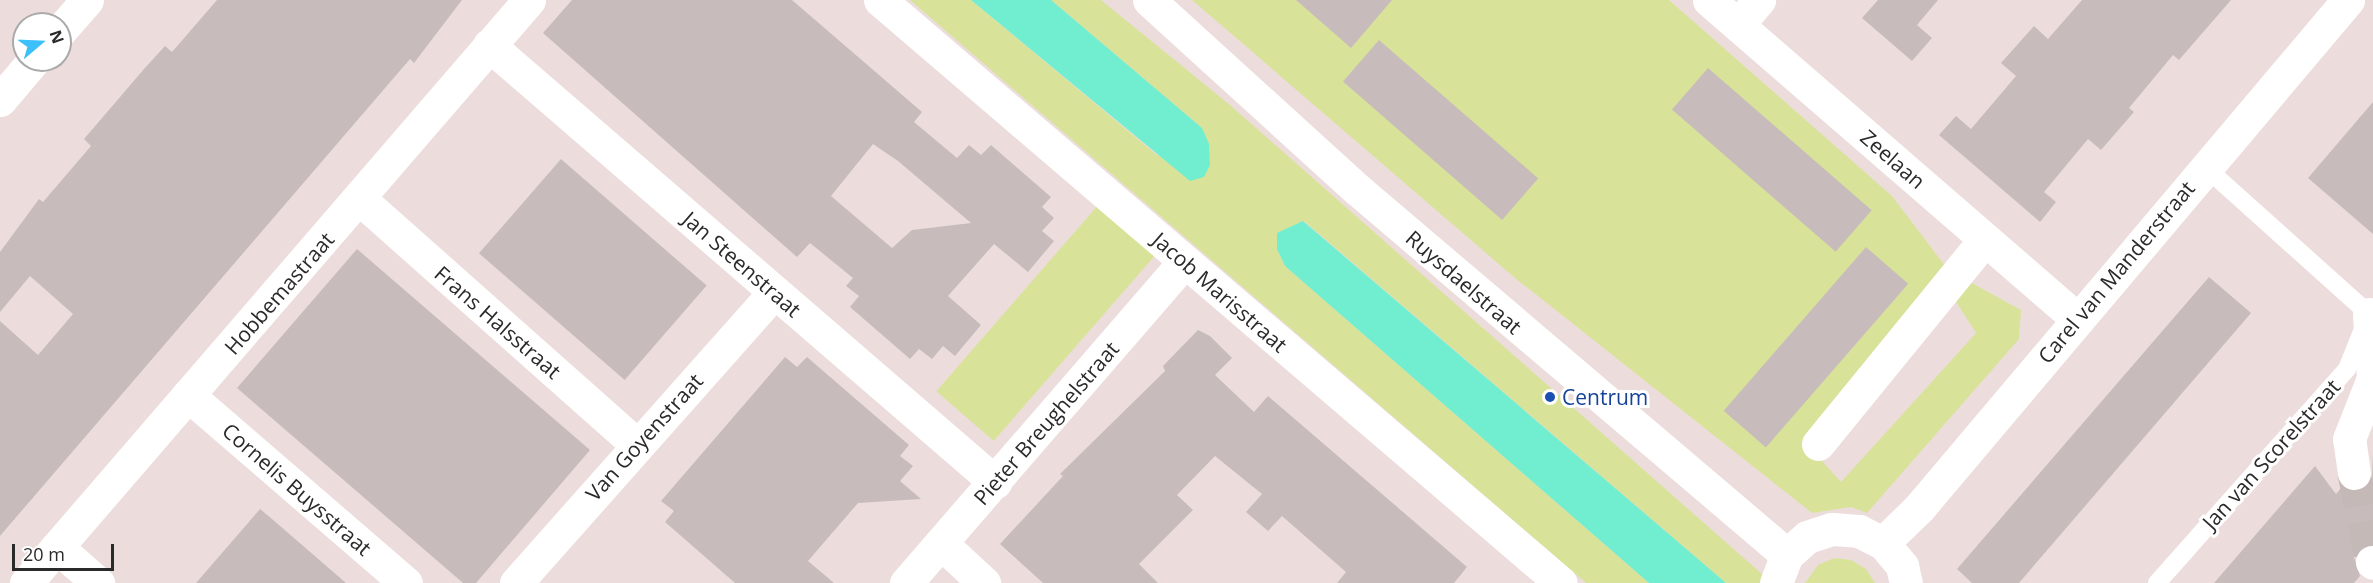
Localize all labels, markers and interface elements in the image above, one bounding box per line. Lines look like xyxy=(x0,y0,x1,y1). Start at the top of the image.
north arrow xyxy=(12,12,72,72)
text: N xyxy=(45,27,70,47)
street label: Zeelaan xyxy=(1856,124,1930,194)
street label: Carel van Manderstraat xyxy=(2032,176,2200,368)
street label: Jan Steenstraat xyxy=(678,206,806,322)
street label: Ruysdaelstraat xyxy=(1401,225,1527,339)
street label: Hobbemastraat xyxy=(219,227,339,359)
street label: Jacob Marisstraat xyxy=(1148,227,1292,357)
street label: Frans Halsstraat xyxy=(430,260,566,384)
street label: Pieter Breughelstraat xyxy=(968,336,1124,510)
street label: Van Goyenstraat xyxy=(580,368,708,506)
street label: Jan van Scorelstraat xyxy=(2197,374,2345,534)
place label: Centrum xyxy=(1562,384,1648,410)
marker: Centrum xyxy=(1543,390,1557,404)
street label: Cornelis Buysstraat xyxy=(217,417,377,561)
scale bar xyxy=(15,532,117,570)
text: 20 m xyxy=(23,542,65,566)

